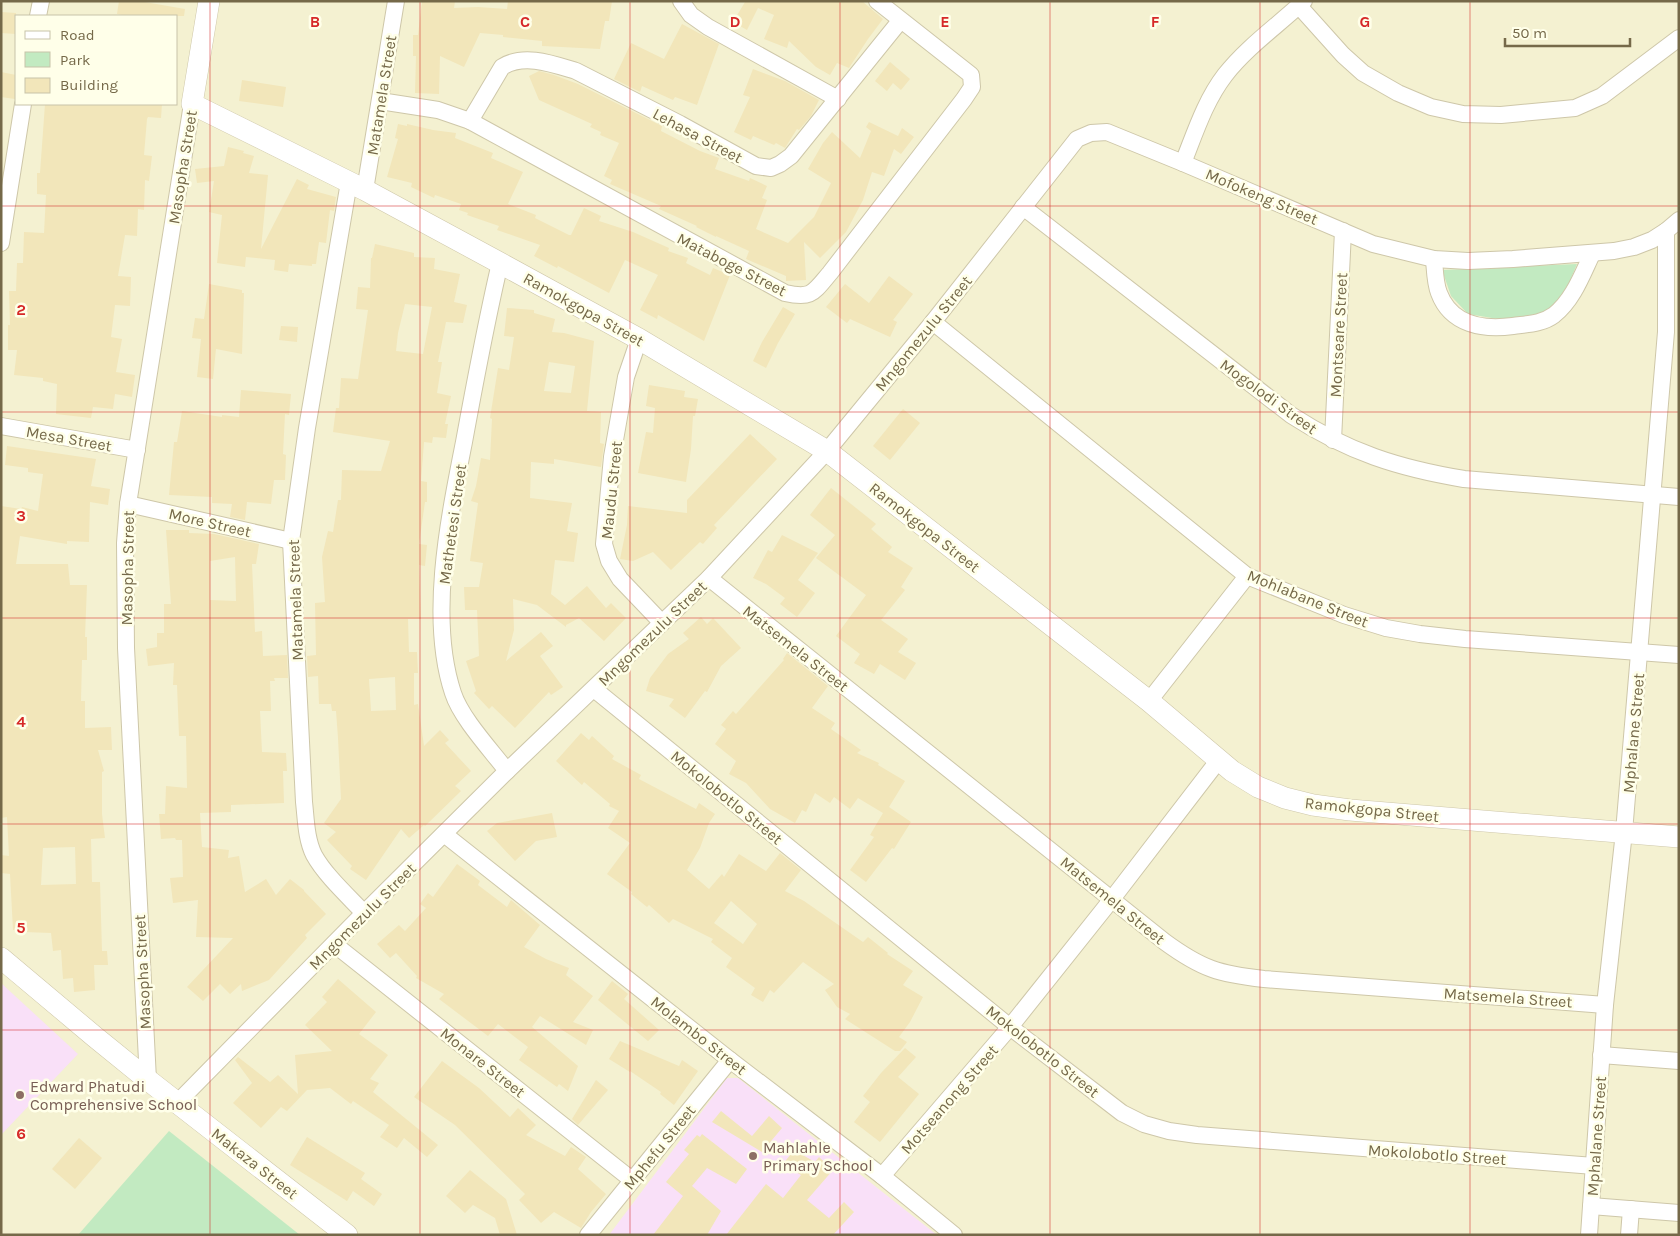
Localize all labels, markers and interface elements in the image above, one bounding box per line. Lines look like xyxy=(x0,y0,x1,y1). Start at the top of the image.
text: B xyxy=(310,12,320,31)
text: C xyxy=(520,12,530,31)
text: D xyxy=(730,12,741,31)
text: E xyxy=(940,12,950,31)
text: F xyxy=(1151,12,1160,31)
text: G xyxy=(1360,12,1370,31)
legend xyxy=(15,15,178,105)
scale bar xyxy=(1505,15,1630,47)
text: 50 m xyxy=(1512,24,1547,42)
text: Road xyxy=(60,26,95,44)
street label: Matamela Street xyxy=(363,34,400,157)
text: Park xyxy=(60,51,90,69)
text: Building xyxy=(60,76,118,94)
street label: Lehasa Street xyxy=(650,104,746,167)
street label: Masopha Street xyxy=(164,109,201,225)
street label: Mofokeng Street xyxy=(1203,164,1321,229)
street label: Mataboge Street xyxy=(674,229,790,300)
street label: Ramokgopa Street xyxy=(520,268,647,350)
street label: Mngomezulu Street xyxy=(871,272,976,395)
street label: Montseare Street xyxy=(1326,272,1351,398)
text: 2 xyxy=(16,300,26,319)
street label: Mogolodi Street xyxy=(1216,355,1321,438)
street label: Mesa Street xyxy=(25,422,113,455)
street label: Maudu Street xyxy=(597,440,626,540)
street label: Mathetesi Street xyxy=(435,463,470,585)
street label: Ramokgopa Street xyxy=(866,478,984,576)
street label: More Street xyxy=(167,504,253,541)
text: 3 xyxy=(16,506,26,525)
street label: Masopha Street xyxy=(117,510,138,626)
street label: Matamela Street xyxy=(284,539,307,661)
street label: Mohlabane Street xyxy=(1244,565,1371,631)
street label: Mngomezulu Street xyxy=(594,577,711,690)
street label: Matsemela Street xyxy=(739,601,852,696)
street label: Mphalane Street xyxy=(1619,672,1648,794)
text: 4 xyxy=(16,712,26,731)
street label: Mokolobotlo Street xyxy=(667,746,786,848)
street label: Ramokgopa Street xyxy=(1304,793,1440,826)
street label: Matsemela Street xyxy=(1057,852,1169,948)
street label: Mngomezulu Street xyxy=(305,859,420,974)
street label: Masopha Street xyxy=(130,914,155,1030)
text: 5 xyxy=(16,918,26,937)
street label: Matsemela Street xyxy=(1443,984,1573,1011)
street label: Molambo Street xyxy=(647,992,750,1079)
street label: Mokolobotlo Street xyxy=(982,1001,1103,1102)
street label: Monare Street xyxy=(436,1023,529,1101)
street label: Motseanong Street xyxy=(897,1041,1002,1158)
street label: Mphalane Street xyxy=(1583,1075,1610,1197)
place label: Edward Phatudi Comprehensive School xyxy=(30,1077,197,1114)
marker: Edward Phatudi Comprehensive School xyxy=(14,1089,26,1101)
street label: Mphefu Street xyxy=(619,1101,699,1194)
text: 6 xyxy=(16,1124,26,1143)
street label: Makaza Street xyxy=(208,1124,302,1203)
place label: Mahlahle Primary School xyxy=(763,1138,873,1175)
street label: Mokolobotlo Street xyxy=(1367,1140,1507,1169)
marker: Mahlahle Primary School xyxy=(747,1150,759,1162)

